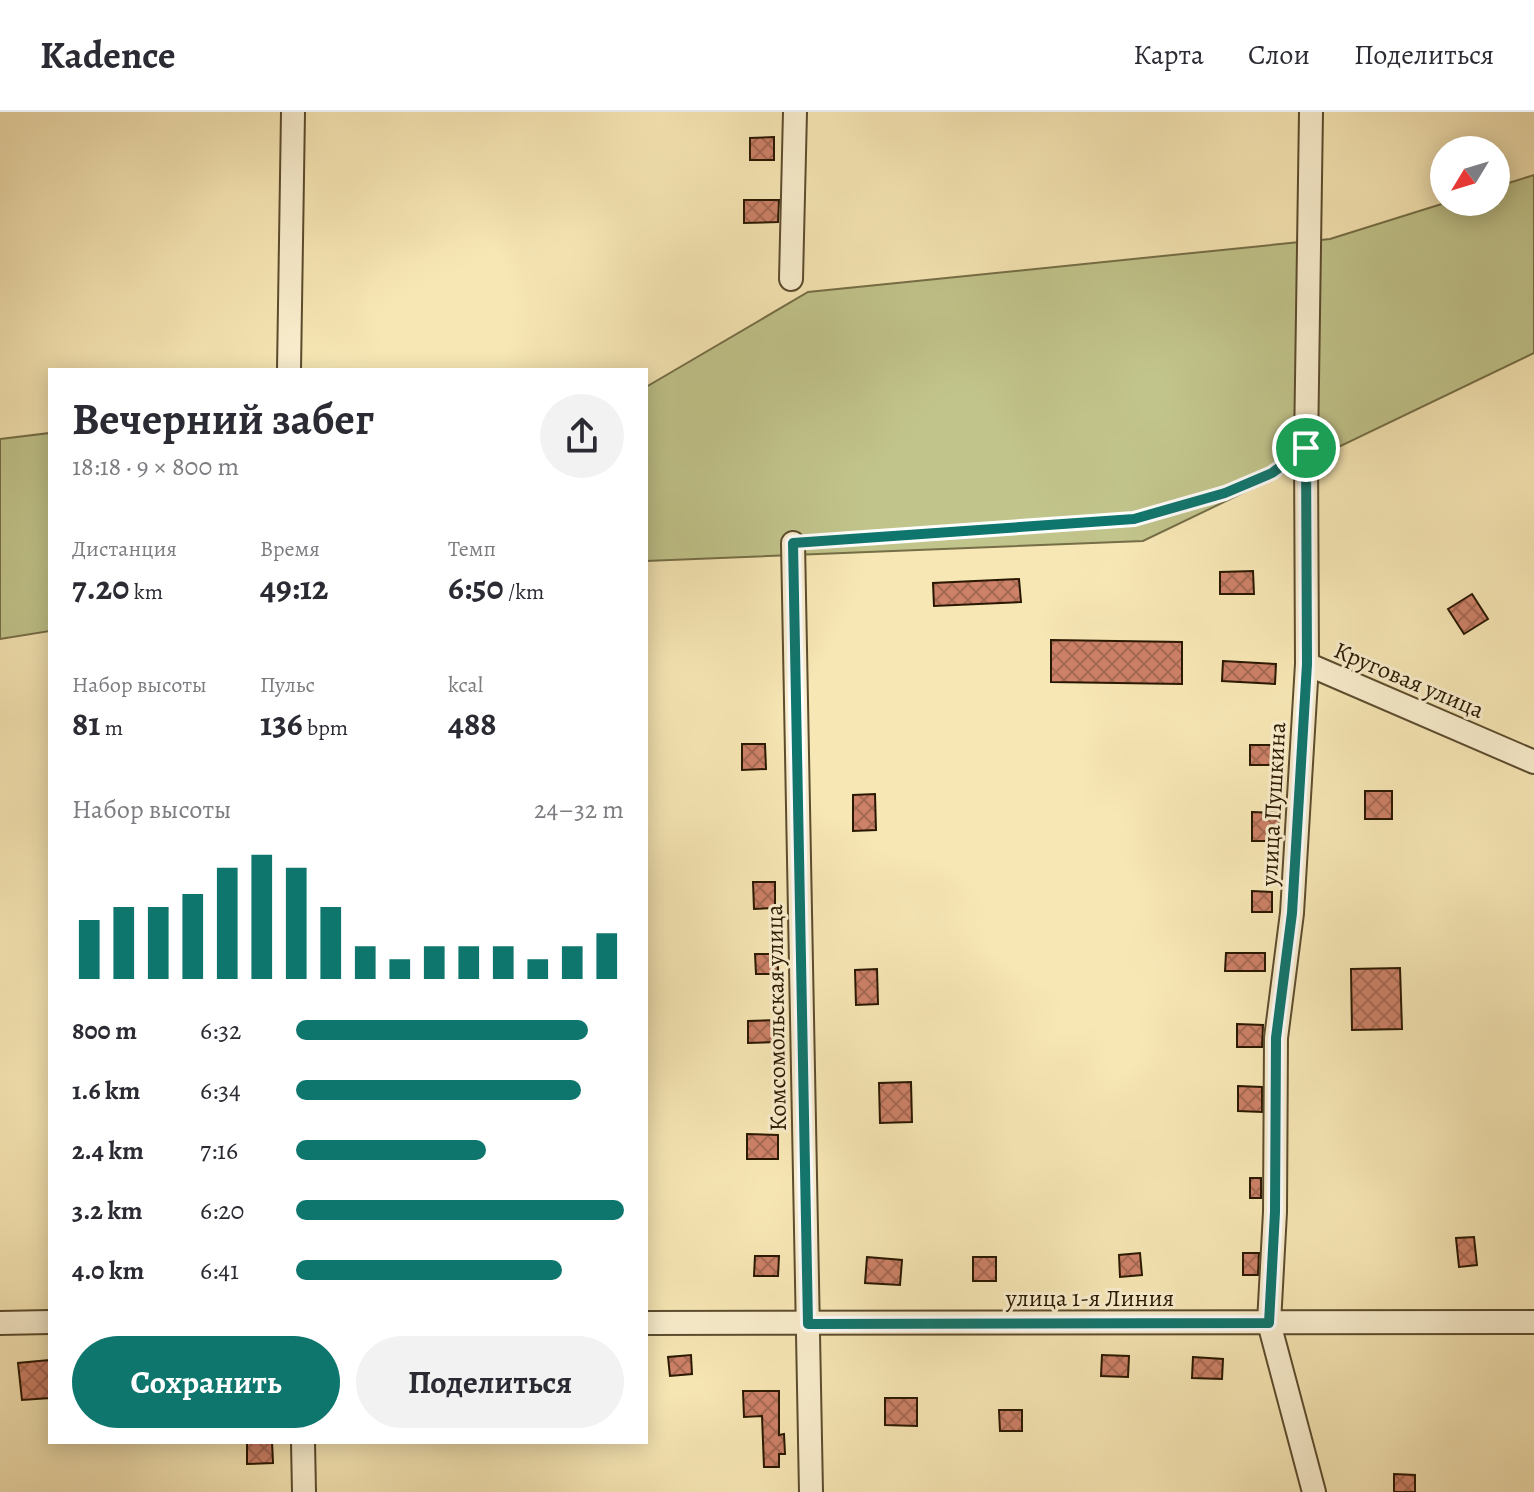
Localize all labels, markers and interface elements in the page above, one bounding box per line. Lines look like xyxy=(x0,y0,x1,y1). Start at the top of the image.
text: Kadence xyxy=(40,29,176,81)
text: Карта xyxy=(1133,36,1204,74)
text: Слои xyxy=(1248,36,1310,74)
text: Поделиться xyxy=(1354,36,1494,74)
north arrow xyxy=(1430,136,1510,216)
map controls xyxy=(1430,136,1510,216)
text: Вечерний забег xyxy=(72,389,374,449)
button: share xyxy=(540,394,624,478)
pin xyxy=(1272,414,1340,482)
icon: arrive xyxy=(1284,426,1328,470)
text: 18:18 · 9 × 800 m xyxy=(72,449,239,484)
text: Дистанция xyxy=(72,534,177,564)
text: Время xyxy=(260,534,320,564)
text: Темп xyxy=(448,534,496,564)
text: 7.20 xyxy=(72,564,129,611)
text: 49:12 xyxy=(260,564,328,611)
text: 6:50 xyxy=(448,564,504,611)
text: km xyxy=(129,577,163,607)
text: /km xyxy=(504,577,544,607)
street label: Круговая улица xyxy=(1329,634,1489,726)
text: Набор высоты xyxy=(72,670,207,700)
text: Пульс xyxy=(260,670,315,700)
text: kcal xyxy=(448,670,483,700)
text: 81 xyxy=(72,700,101,747)
text: 136 xyxy=(260,700,303,747)
text: 488 xyxy=(448,700,497,747)
text: m xyxy=(101,713,123,743)
text: bpm xyxy=(303,713,348,743)
street label: улица Пушкина xyxy=(1253,721,1293,888)
text: Набор высоты xyxy=(72,792,231,827)
text: 24–32 m xyxy=(534,792,624,827)
street label: Комсомольская улица xyxy=(758,904,794,1132)
text: 800 m xyxy=(72,1013,137,1048)
text: 6:32 xyxy=(200,1013,241,1048)
text: 1.6 km xyxy=(72,1073,140,1108)
text: 6:34 xyxy=(200,1073,241,1108)
text: 2.4 km xyxy=(72,1133,144,1168)
text: 7:16 xyxy=(200,1133,238,1168)
text: 3.2 km xyxy=(72,1193,143,1228)
text: 6:20 xyxy=(200,1193,244,1228)
text: 4.0 km xyxy=(72,1253,144,1288)
text: 6:41 xyxy=(200,1253,239,1288)
street label: улица 1-я Линия xyxy=(1005,1282,1174,1314)
button: Сохранить xyxy=(72,1336,340,1428)
button: Поделиться xyxy=(356,1336,624,1428)

